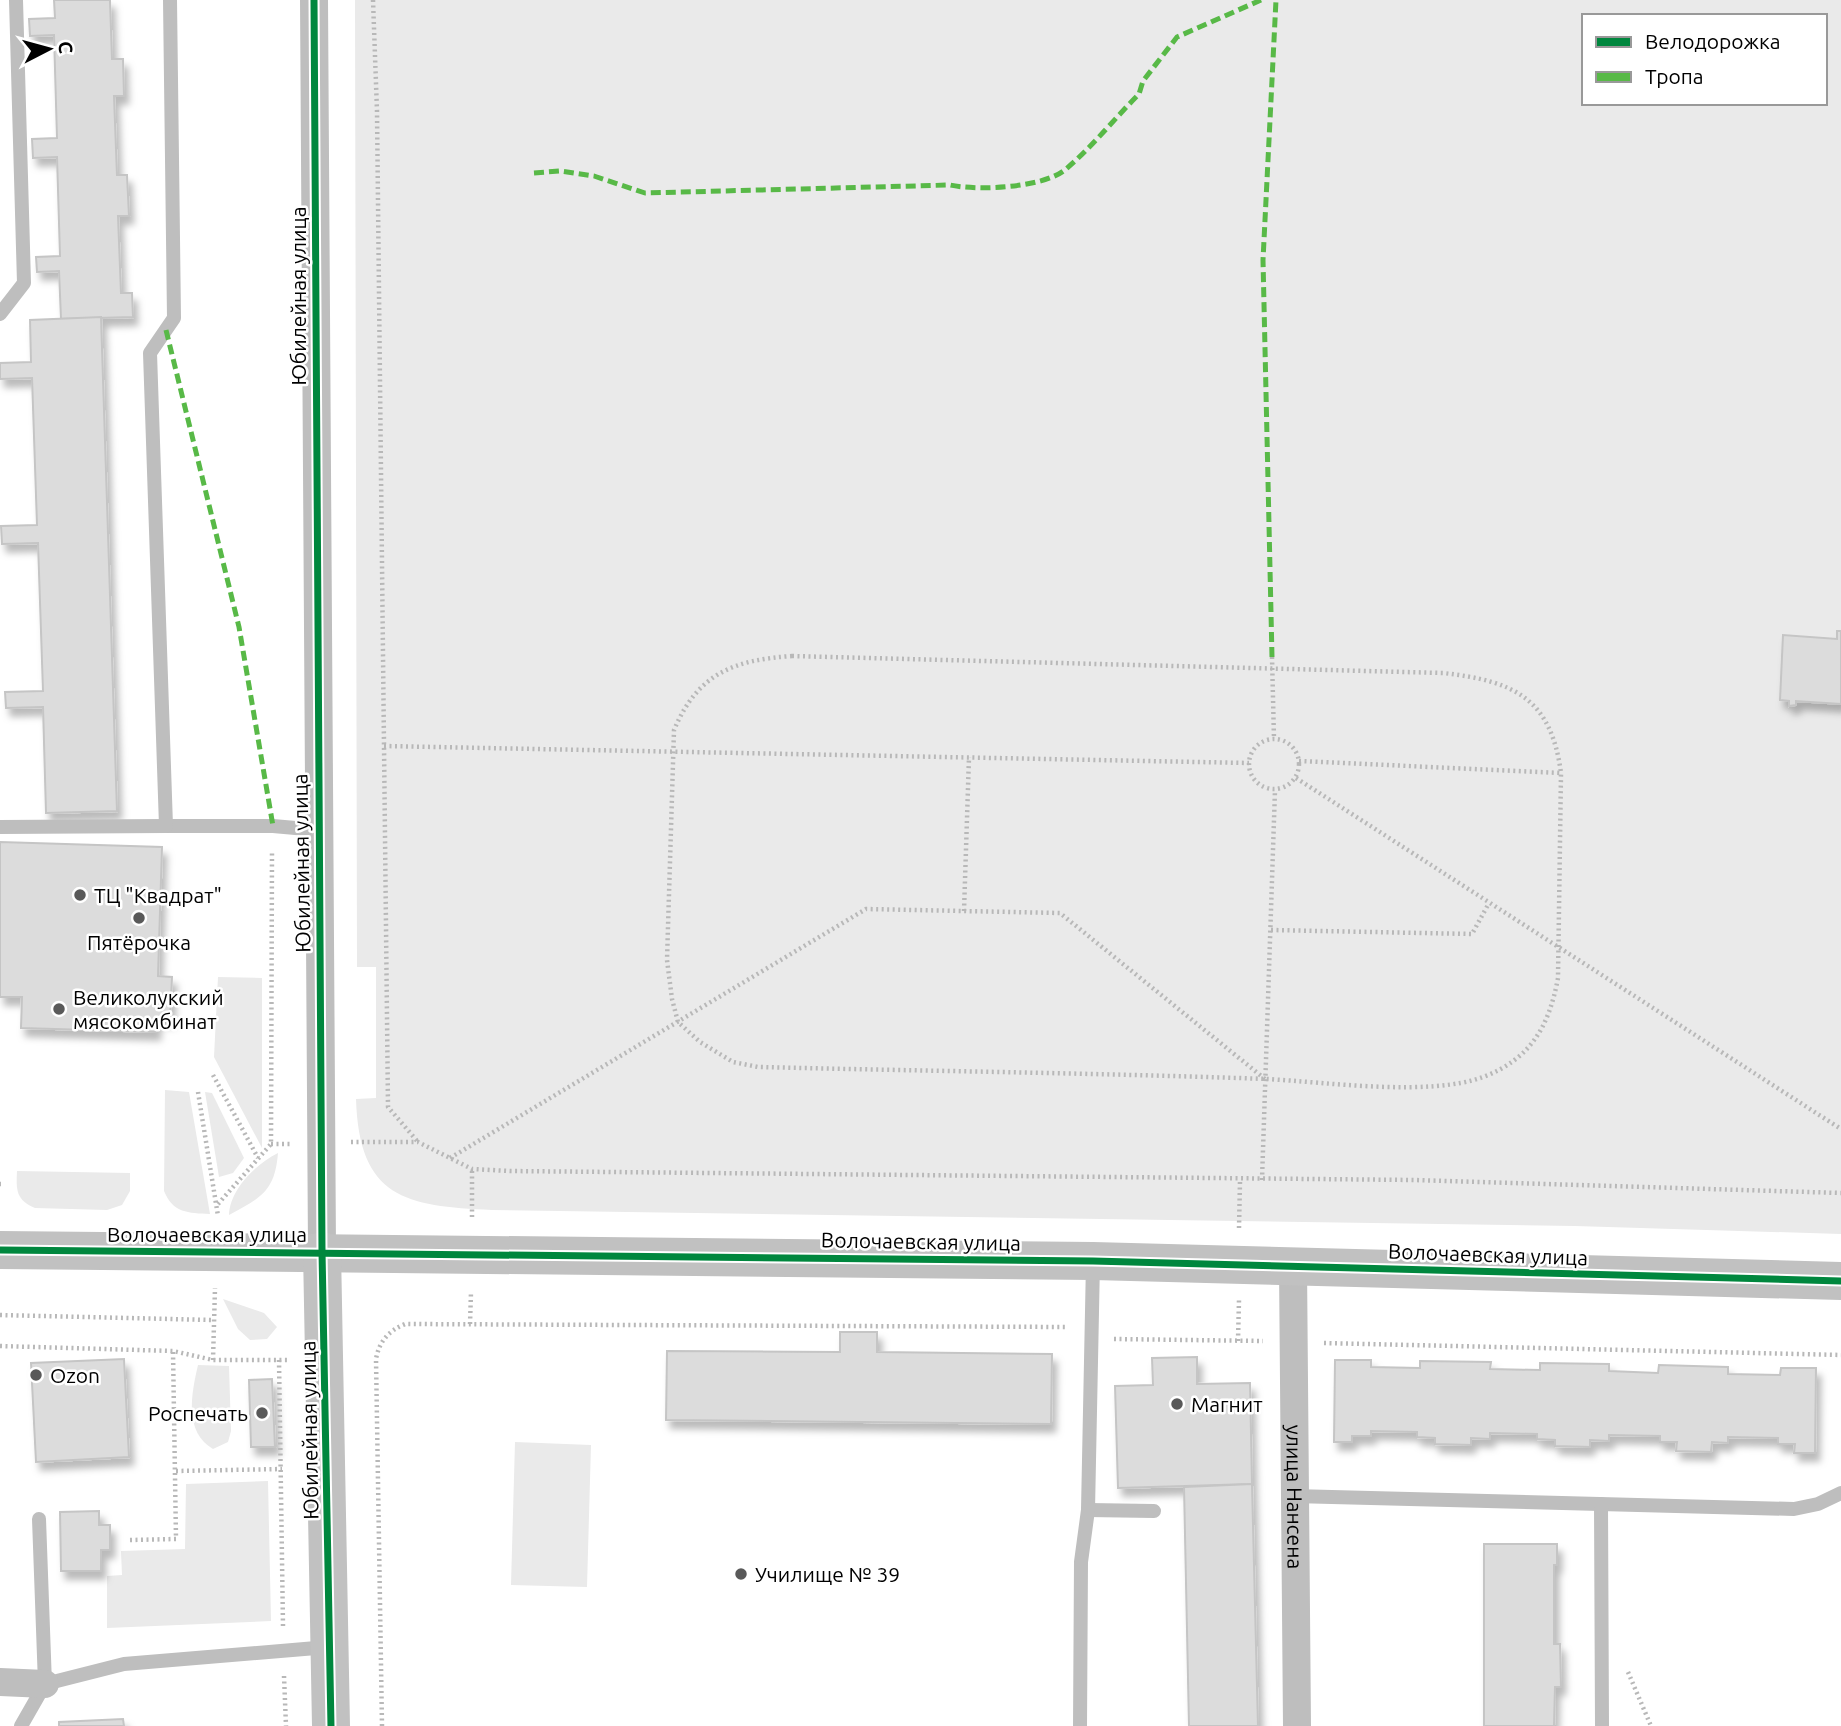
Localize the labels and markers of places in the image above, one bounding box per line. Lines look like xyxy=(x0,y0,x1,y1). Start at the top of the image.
place label: ТЦ "Квадрат" xyxy=(94,883,222,907)
marker: ТЦ "Квадрат" xyxy=(72,887,88,903)
marker: Пятёрочка xyxy=(131,910,147,926)
place label: Пятёрочка xyxy=(87,930,191,954)
place label: Великолукский мясокомбинат xyxy=(73,985,224,1033)
marker: Великолукский мясокомбинат xyxy=(51,1001,67,1017)
place label: Ozon xyxy=(50,1363,100,1387)
marker: Ozon xyxy=(28,1367,44,1383)
place label: Магнит xyxy=(1191,1392,1263,1416)
marker: Магнит xyxy=(1169,1396,1185,1412)
place label: Роспечать xyxy=(148,1401,248,1425)
marker: Роспечать xyxy=(254,1405,270,1421)
place label: Училище № 39 xyxy=(755,1562,900,1586)
marker: Училище № 39 xyxy=(733,1566,749,1582)

